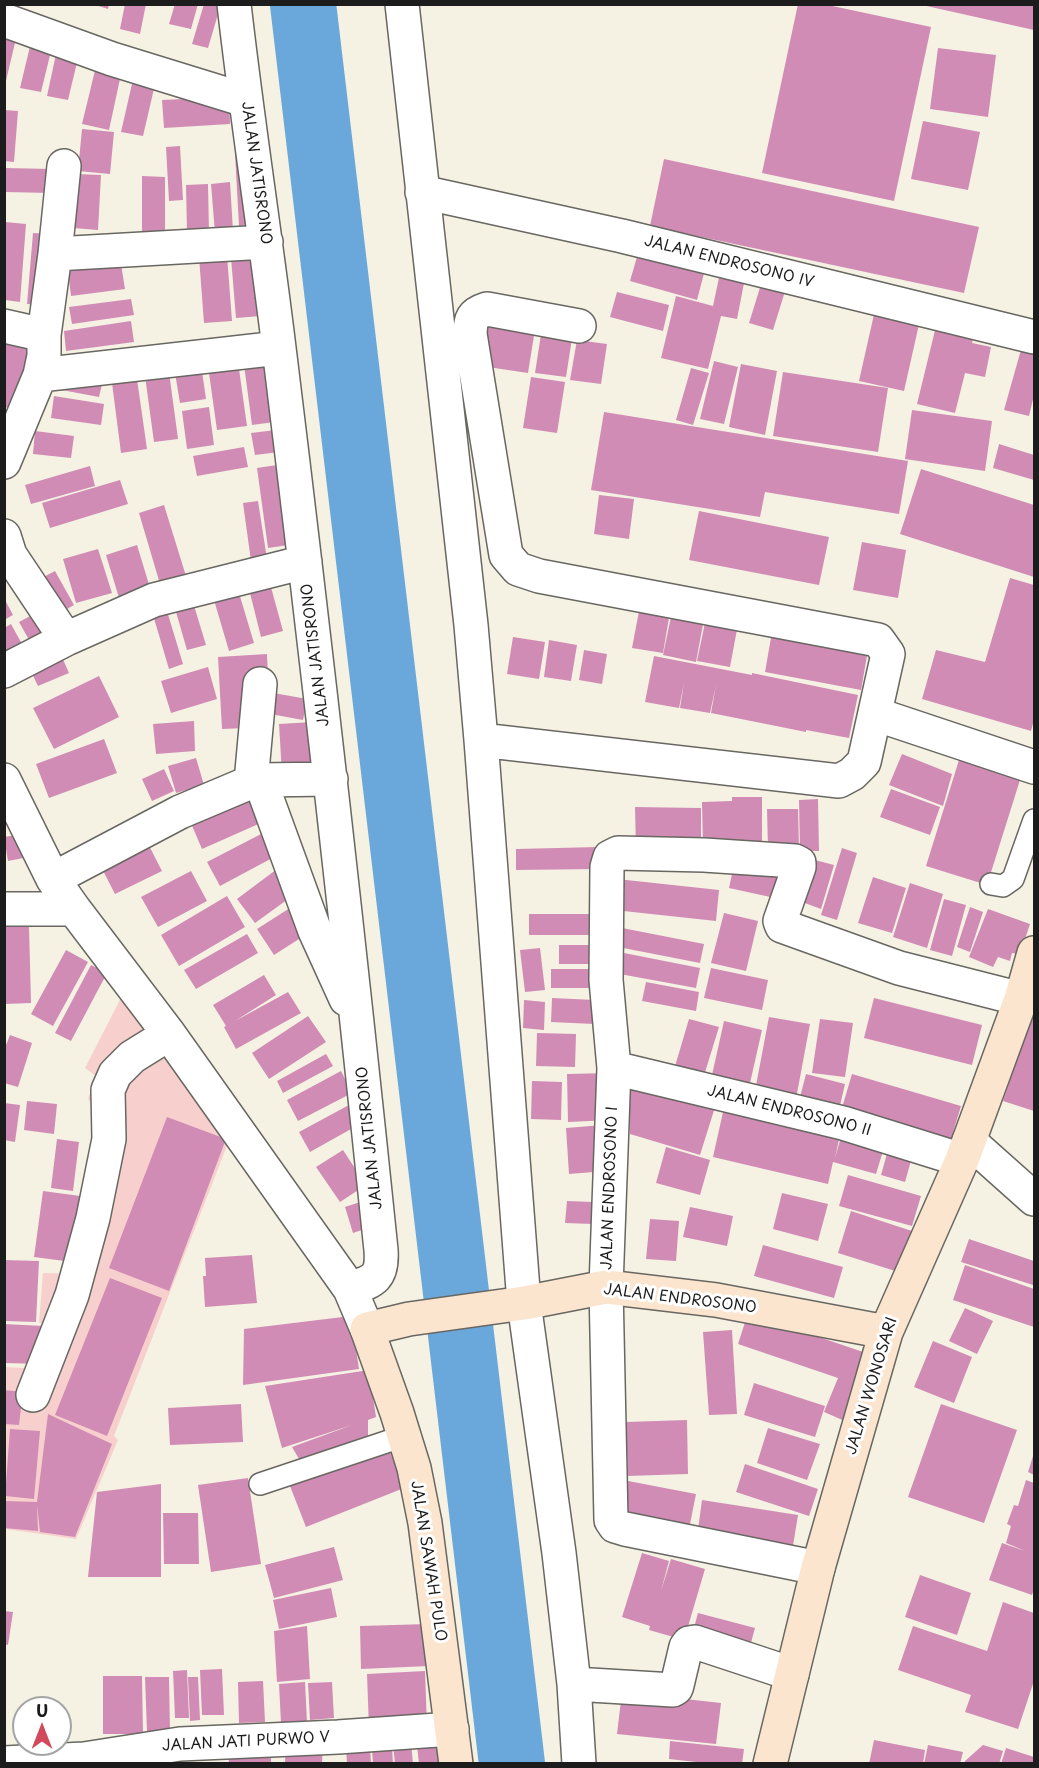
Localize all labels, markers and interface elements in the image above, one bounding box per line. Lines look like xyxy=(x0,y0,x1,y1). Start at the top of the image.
street label: JALAN JATISRONO xyxy=(237,100,275,246)
street label: JALAN ENDROSONO IV xyxy=(642,232,816,292)
street label: JALAN JATISRONO xyxy=(298,582,334,728)
street label: JALAN JATISRONO xyxy=(354,1065,386,1211)
street label: JALAN ENDROSONO II xyxy=(705,1082,873,1140)
street label: JALAN ENDROSONO I xyxy=(598,1106,622,1270)
street label: JALAN ENDROSONO xyxy=(602,1281,758,1317)
street label: JALAN WONOSARI xyxy=(842,1315,902,1457)
street label: JALAN SAWAH PULO xyxy=(406,1479,450,1643)
north arrow xyxy=(12,1696,72,1756)
text: U xyxy=(36,1698,48,1722)
street label: JALAN JATI PURWO V xyxy=(162,1729,330,1755)

